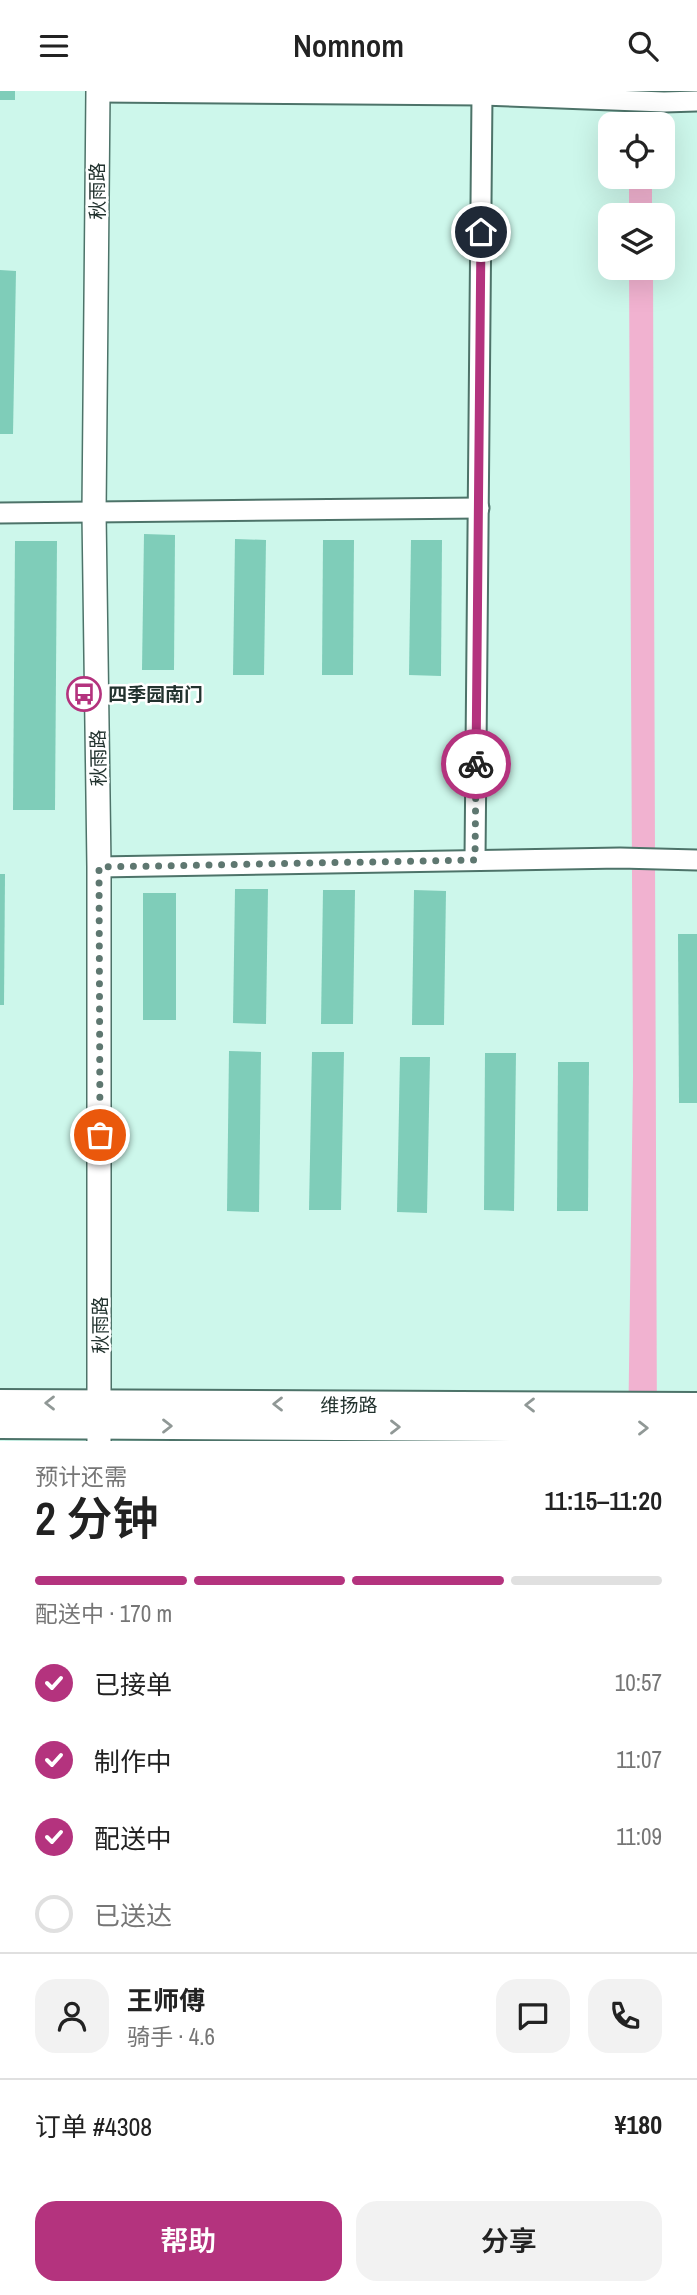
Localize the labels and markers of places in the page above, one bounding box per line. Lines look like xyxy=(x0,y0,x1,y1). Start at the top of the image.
pin xyxy=(451,202,511,262)
bus stop icon: 四季园南门 xyxy=(65,675,103,713)
place label: 四季园南门 xyxy=(108,681,203,707)
pin xyxy=(70,1105,130,1165)

